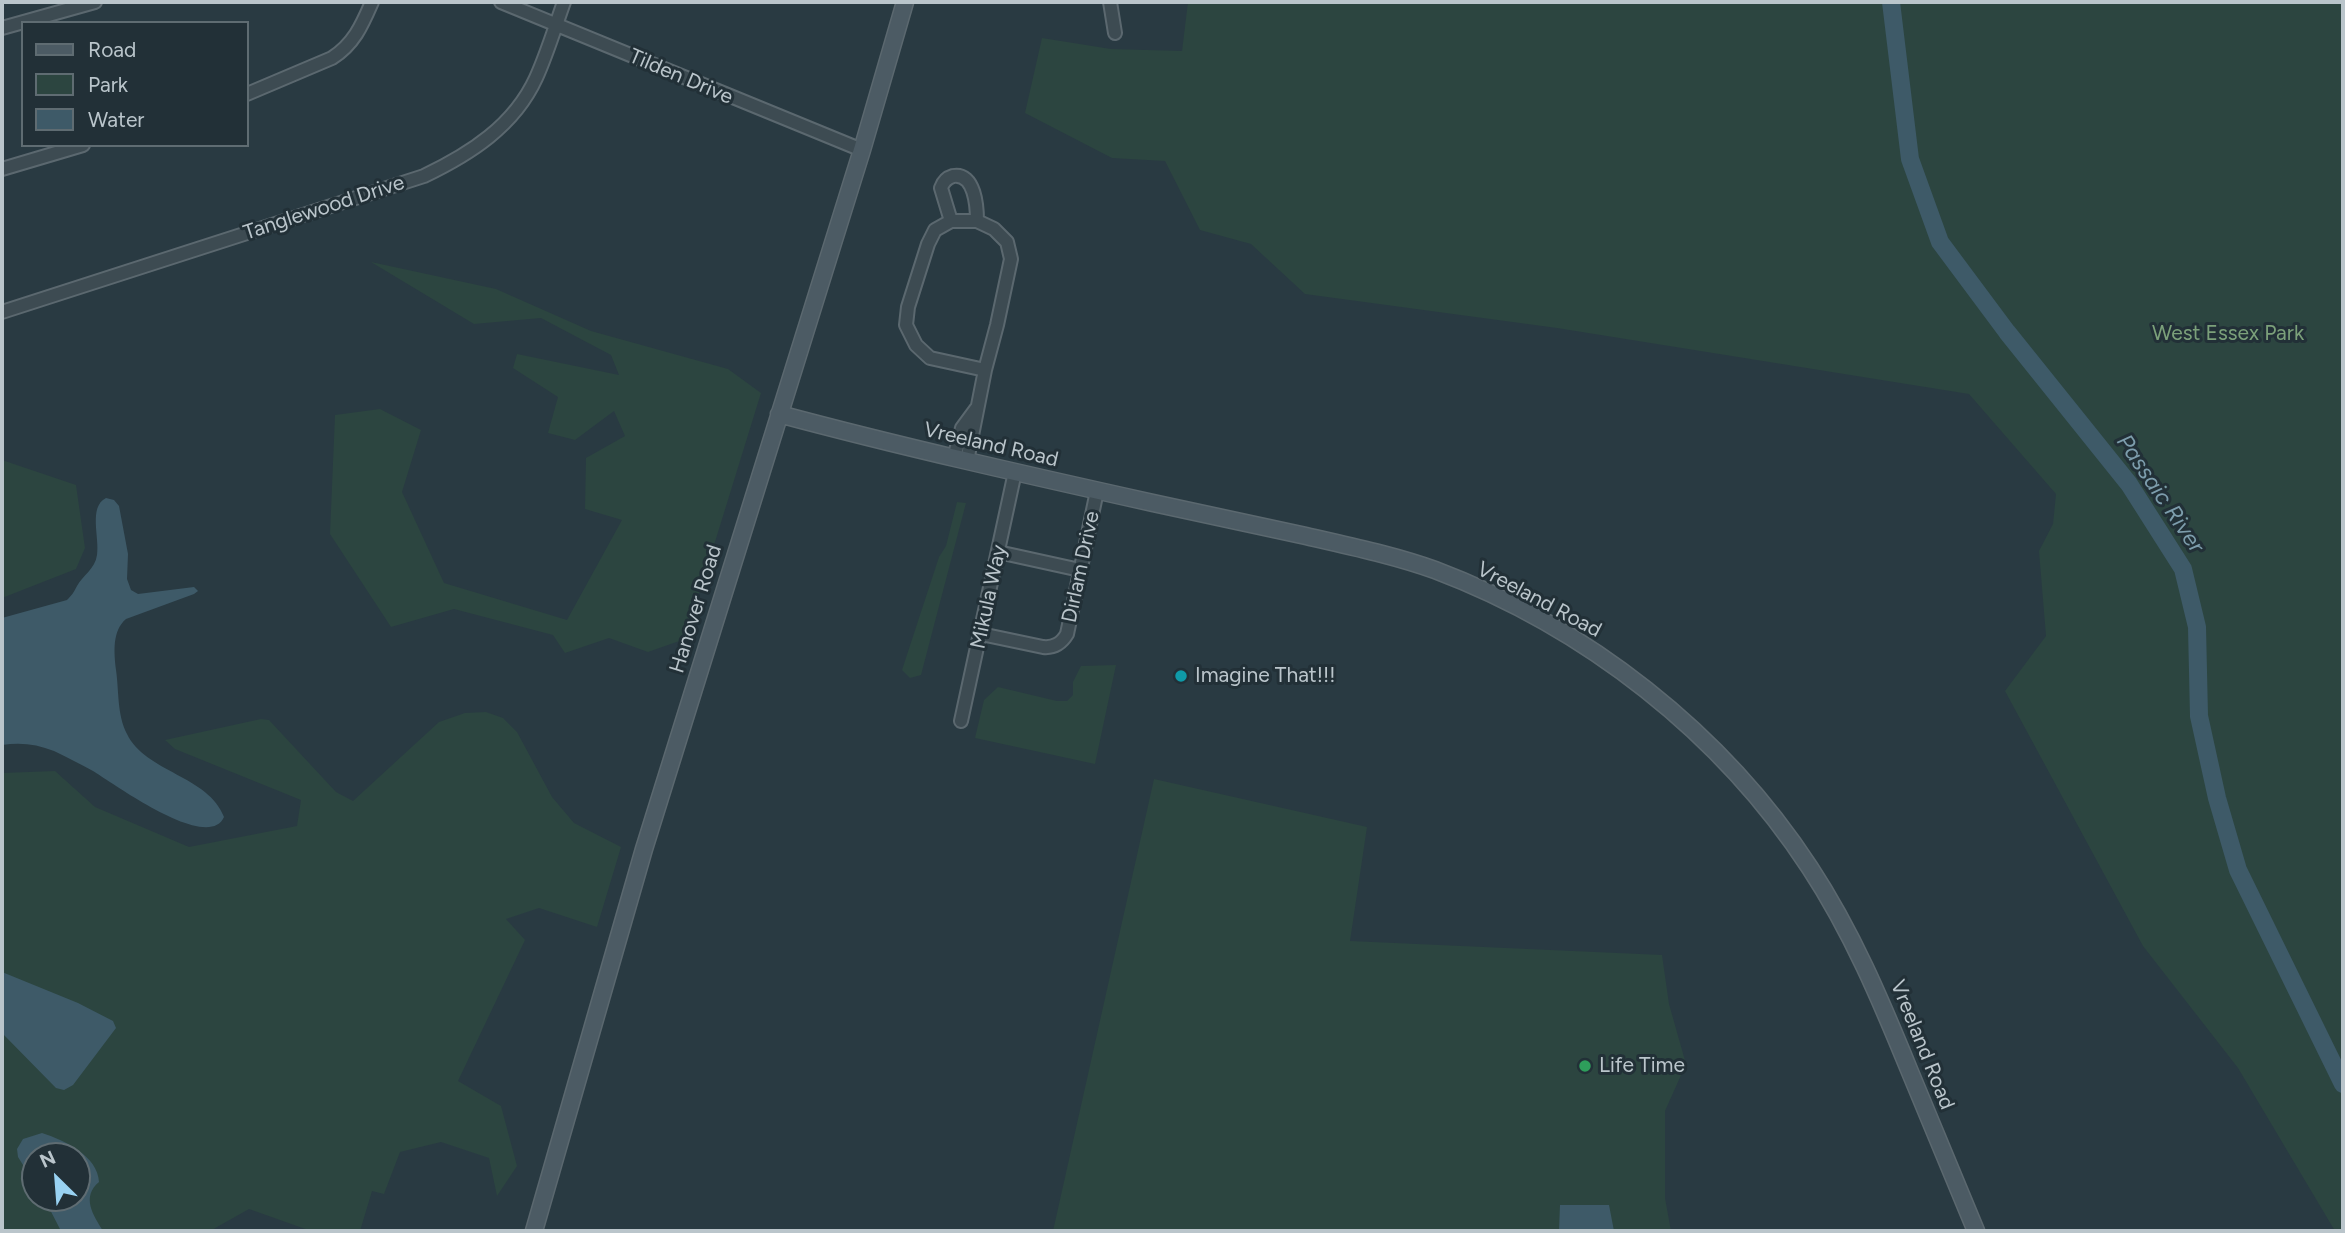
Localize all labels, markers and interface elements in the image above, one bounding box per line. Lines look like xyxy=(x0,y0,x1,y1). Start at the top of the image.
legend xyxy=(21,21,248,147)
text: Road xyxy=(88,37,136,62)
street label: Tilden Drive xyxy=(625,44,737,110)
text: Park xyxy=(88,72,128,97)
text: Water xyxy=(88,107,144,132)
street label: Tanglewood Drive xyxy=(240,170,408,246)
park label: West Essex Park xyxy=(2152,321,2304,347)
street label: Vreeland Road xyxy=(921,417,1061,473)
water label: Passaic River xyxy=(2110,429,2210,559)
street label: Dirlam Drive xyxy=(1057,509,1105,625)
street label: Hanover Road xyxy=(665,542,727,676)
street label: Mikula Way xyxy=(966,543,1012,651)
street label: Vreeland Road xyxy=(1472,557,1606,643)
place label: Imagine That!!! xyxy=(1195,663,1336,689)
marker: Imagine That!!! xyxy=(1173,668,1189,684)
street label: Vreeland Road xyxy=(1885,977,1959,1113)
place label: Life Time xyxy=(1599,1053,1685,1079)
marker: Life Time xyxy=(1577,1058,1593,1074)
north arrow xyxy=(21,1142,91,1212)
text: N xyxy=(36,1146,59,1173)

